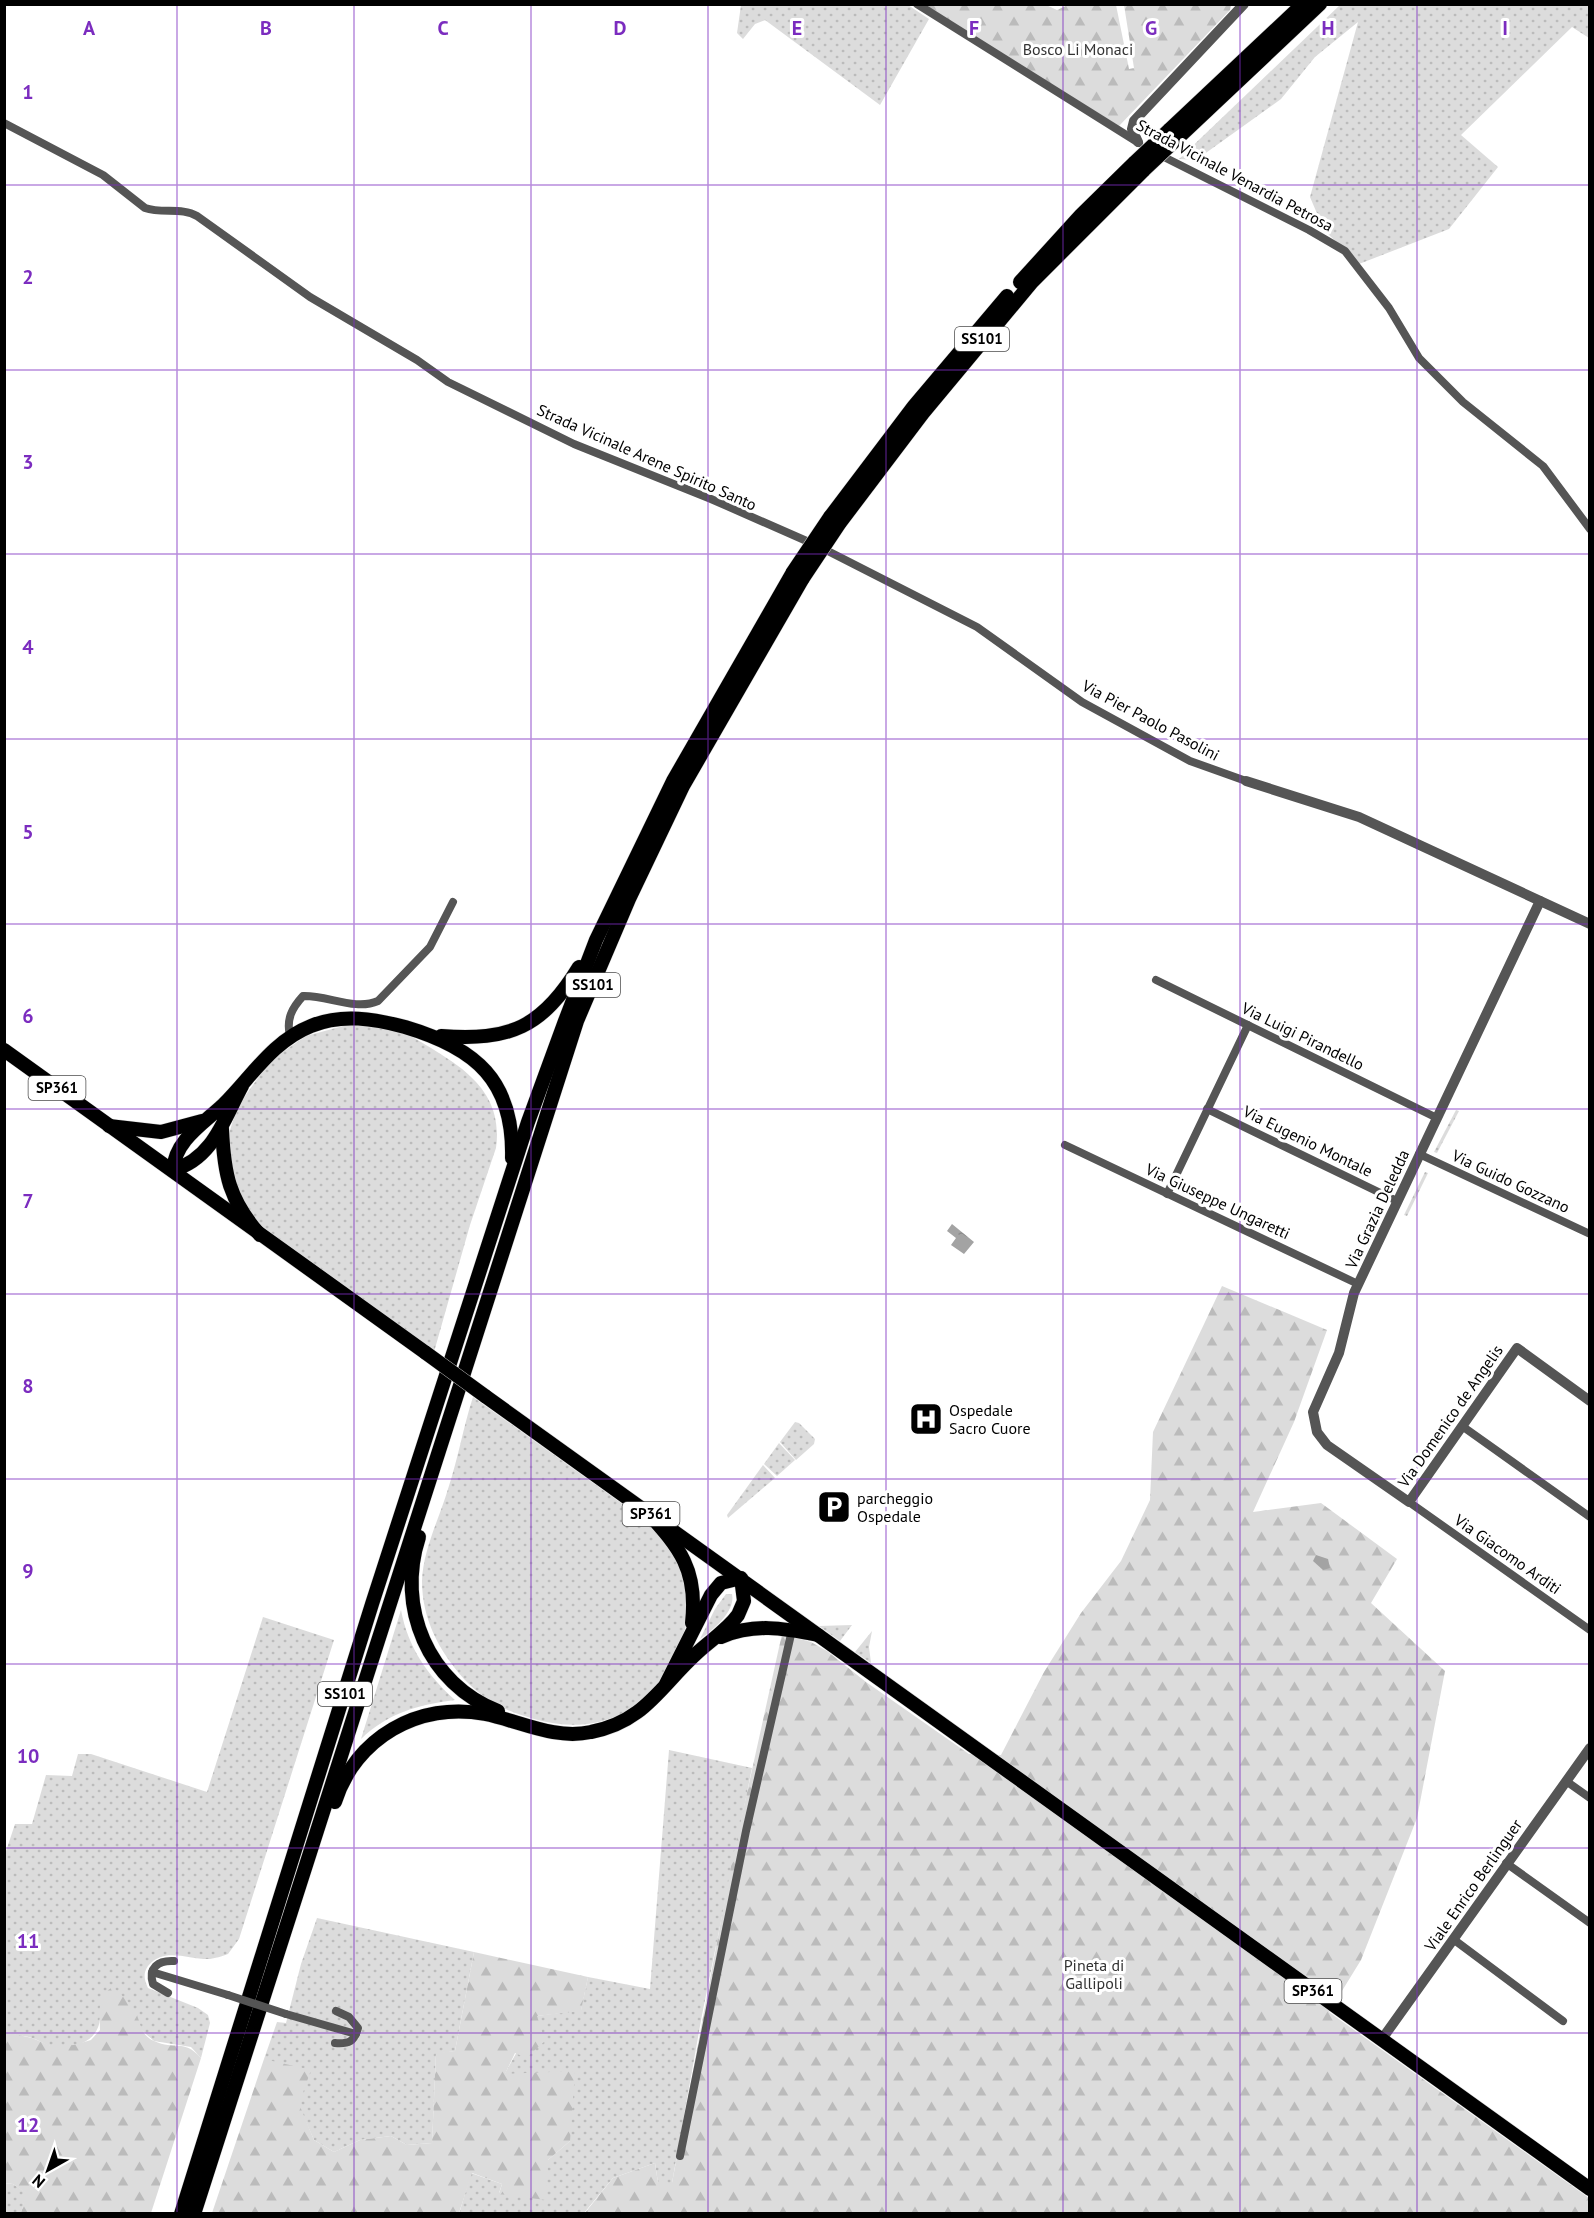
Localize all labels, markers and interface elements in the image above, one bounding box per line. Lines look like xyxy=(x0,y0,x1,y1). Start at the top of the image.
text: A xyxy=(83,15,96,41)
text: B xyxy=(260,15,272,41)
text: C xyxy=(437,15,449,41)
text: D xyxy=(614,15,627,41)
text: E xyxy=(792,15,802,41)
text: F xyxy=(969,15,979,41)
text: G xyxy=(1145,15,1157,41)
text: H xyxy=(1321,15,1335,41)
text: I xyxy=(1502,15,1508,41)
park label: Bosco Li Monaci xyxy=(1023,39,1133,59)
text: 1 xyxy=(22,79,34,105)
street label: Strada Vicinale Venardia Petrosa xyxy=(1133,115,1337,235)
text: 2 xyxy=(22,264,34,290)
road number: SS101 xyxy=(955,327,1009,351)
street label: Strada Vicinale Arene Spirito Santo xyxy=(534,399,760,515)
text: 3 xyxy=(22,449,34,475)
text: 4 xyxy=(22,634,34,660)
street label: Via Pier Paolo Pasolini xyxy=(1078,675,1223,765)
text: 5 xyxy=(22,819,34,845)
road number: SS101 xyxy=(566,973,620,997)
street label: Via Luigi Pirandello xyxy=(1238,997,1367,1074)
text: 6 xyxy=(22,1003,34,1029)
road number: SP361 xyxy=(28,1076,86,1100)
street label: Via Eugenio Montale xyxy=(1239,1101,1376,1181)
street label: Via Guido Gozzano xyxy=(1448,1145,1573,1217)
street label: Via Grazia Deledda xyxy=(1340,1146,1413,1273)
street label: Via Giuseppe Ungaretti xyxy=(1142,1158,1293,1243)
text: 7 xyxy=(22,1188,34,1214)
street label: Via Domenico de Angelis xyxy=(1393,1341,1507,1492)
text: 8 xyxy=(22,1373,34,1399)
place label: Ospedale Sacro Cuore xyxy=(949,1400,1031,1438)
hospital icon: Ospedale Sacro Cuore xyxy=(908,1401,944,1437)
place label: parcheggio Ospedale xyxy=(857,1488,933,1526)
parking icon: parcheggio Ospedale xyxy=(816,1489,852,1525)
road number: SP361 xyxy=(622,1502,680,1526)
street label: Via Giacomo Arditi xyxy=(1450,1509,1565,1598)
text: 9 xyxy=(22,1558,34,1584)
road number: SS101 xyxy=(318,1682,372,1706)
text: 10 xyxy=(17,1743,39,1769)
street label: Viale Enrico Berlinguer xyxy=(1419,1815,1526,1956)
text: 11 xyxy=(17,1928,39,1954)
park label: Pineta di Gallipoli xyxy=(1064,1955,1124,1993)
road number: SP361 xyxy=(1284,1979,1342,2003)
text: 12 xyxy=(17,2112,39,2138)
north arrow xyxy=(18,2140,78,2200)
text: N xyxy=(28,2170,49,2193)

